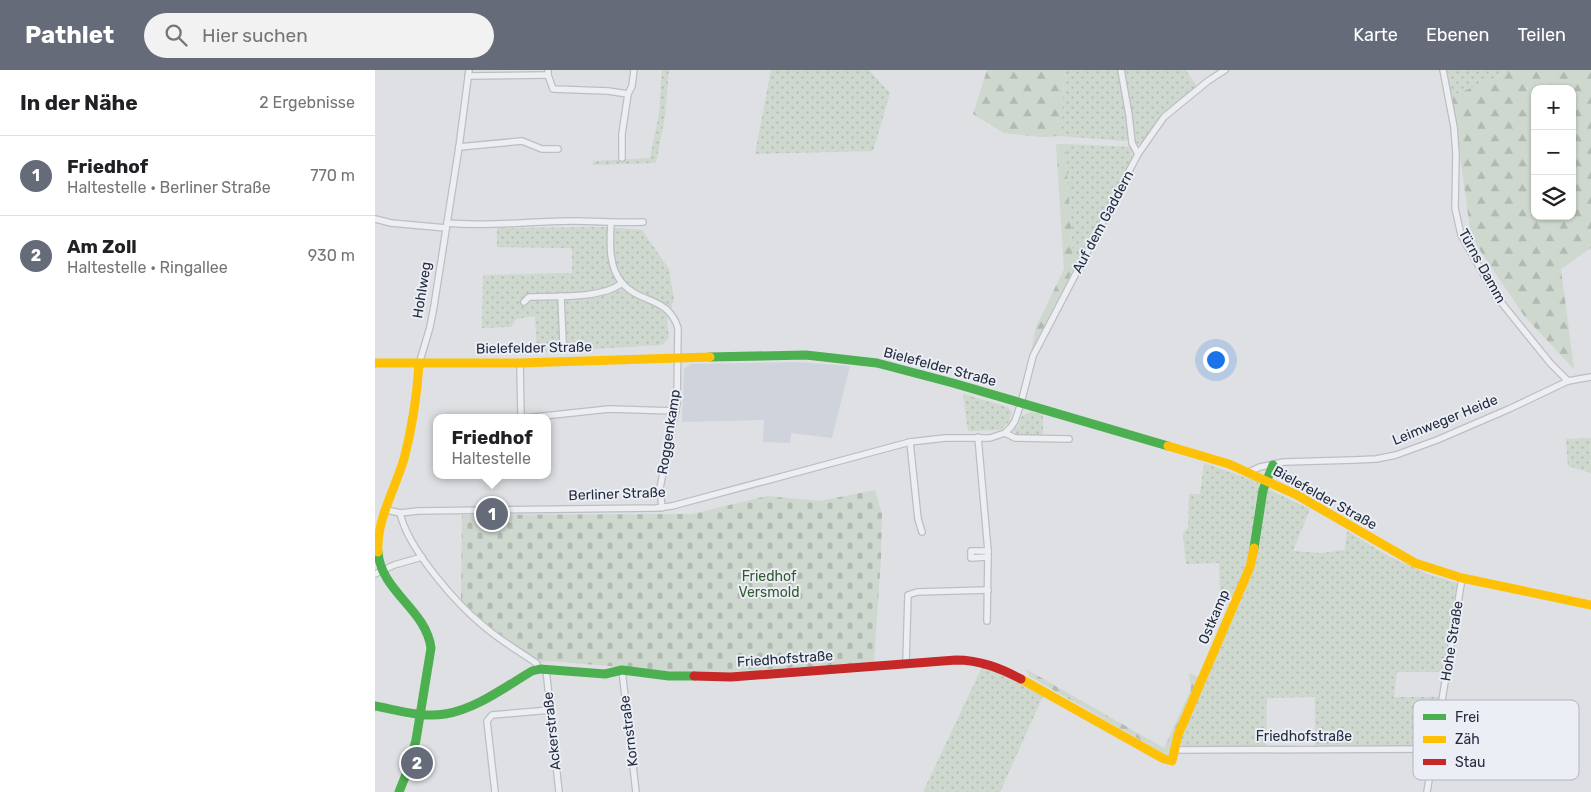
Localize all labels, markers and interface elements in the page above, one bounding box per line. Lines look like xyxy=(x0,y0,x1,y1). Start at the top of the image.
search box xyxy=(144,13,494,58)
text: Pathlet xyxy=(25,21,114,49)
icon: search xyxy=(162,21,190,49)
text: Hier suchen xyxy=(202,24,308,47)
text: Karte xyxy=(1353,24,1398,46)
text: Ebenen xyxy=(1426,24,1490,46)
text: Teilen xyxy=(1518,24,1566,46)
map controls xyxy=(1531,85,1576,220)
button: + xyxy=(1531,85,1576,130)
text: In der Nähe xyxy=(20,90,138,115)
text: 2 Ergebnisse xyxy=(259,93,355,112)
button: − xyxy=(1531,130,1576,175)
text: Friedhof xyxy=(67,155,148,178)
text: 1 xyxy=(32,166,40,185)
text: 770 m xyxy=(310,166,355,185)
street label: Auf dem Gaddern xyxy=(1069,168,1137,276)
button: layers xyxy=(1531,175,1576,220)
text: Haltestelle · Berliner Straße xyxy=(67,178,271,197)
street label: Türns Damm xyxy=(1455,226,1509,306)
text: Am Zoll xyxy=(67,235,137,258)
text: 2 xyxy=(31,246,41,265)
text: 930 m xyxy=(308,246,355,265)
text: Haltestelle · Ringallee xyxy=(67,258,228,277)
street label: Hohlweg xyxy=(409,260,435,320)
street label: Bielefelder Straße xyxy=(476,338,592,358)
street label: Bielefelder Straße xyxy=(882,344,998,390)
your location xyxy=(1203,347,1229,373)
street label: Roggenkamp xyxy=(654,388,684,476)
street label: Leimweger Heide xyxy=(1390,391,1500,449)
popup xyxy=(433,414,551,479)
text: Friedhof xyxy=(451,426,533,449)
text: Haltestelle xyxy=(451,449,531,468)
street label: Bielefelder Straße xyxy=(1270,462,1380,534)
street label: Berliner Straße xyxy=(568,484,666,504)
pin: 1 xyxy=(476,495,508,533)
park label: Friedhof Versmold xyxy=(739,568,799,601)
street label: Ostkamp xyxy=(1195,587,1233,647)
street label: Hohe Straße xyxy=(1437,599,1467,682)
street label: Friedhofstraße xyxy=(736,647,834,671)
street label: Ackerstraße xyxy=(539,691,565,771)
street label: Kornstraße xyxy=(616,694,642,768)
legend xyxy=(1413,700,1579,780)
text: Frei xyxy=(1455,709,1479,726)
street label: Friedhofstraße xyxy=(1256,728,1352,745)
text: Zäh xyxy=(1455,731,1480,748)
pin: 2 xyxy=(401,744,433,782)
text: Stau xyxy=(1455,754,1485,771)

